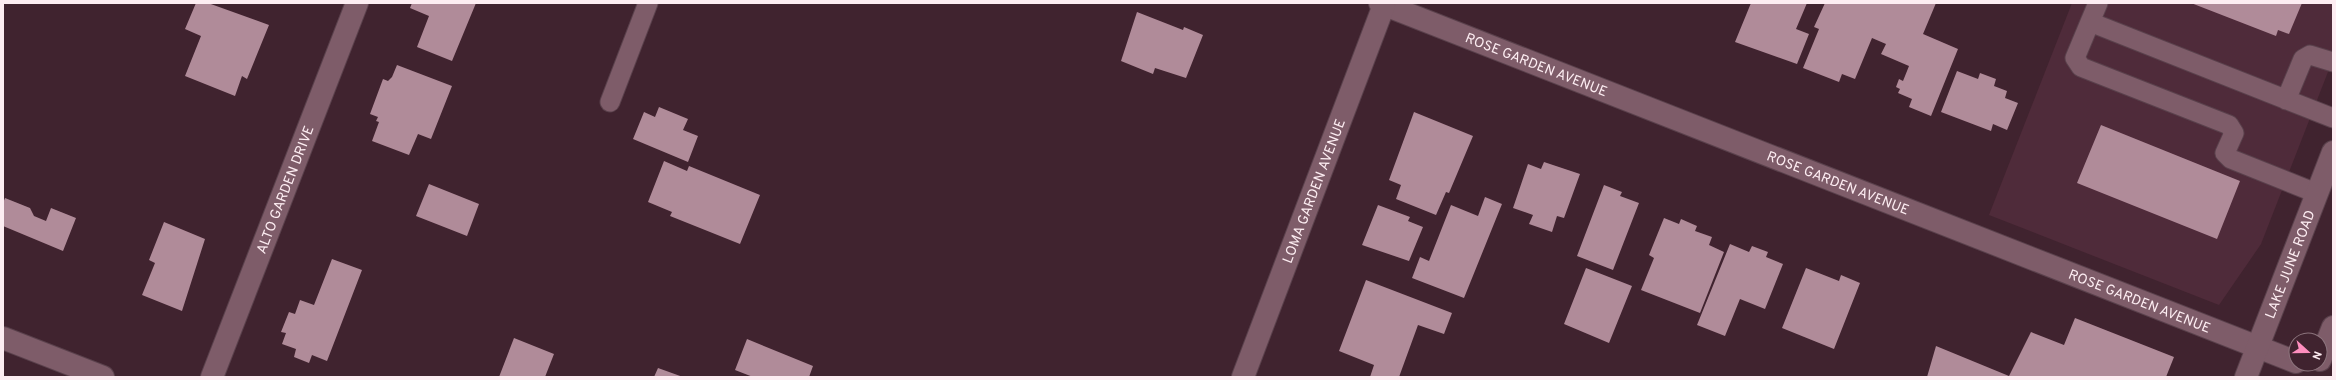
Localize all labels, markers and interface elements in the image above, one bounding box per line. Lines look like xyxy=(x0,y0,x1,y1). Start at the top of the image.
street label: ROSE GARDEN AVENUE xyxy=(1462,30,1609,101)
street label: LOMA GARDEN AVENUE xyxy=(1280,117,1350,266)
street label: ALTO GARDEN DRIVE xyxy=(254,124,319,257)
street label: ROSE GARDEN AVENUE xyxy=(1764,148,1911,219)
street label: LAKE JUNE ROAD xyxy=(2262,208,2320,321)
street label: ROSE GARDEN AVENUE xyxy=(2066,267,2213,338)
north arrow xyxy=(2288,332,2328,372)
text: N xyxy=(2308,349,2324,361)

